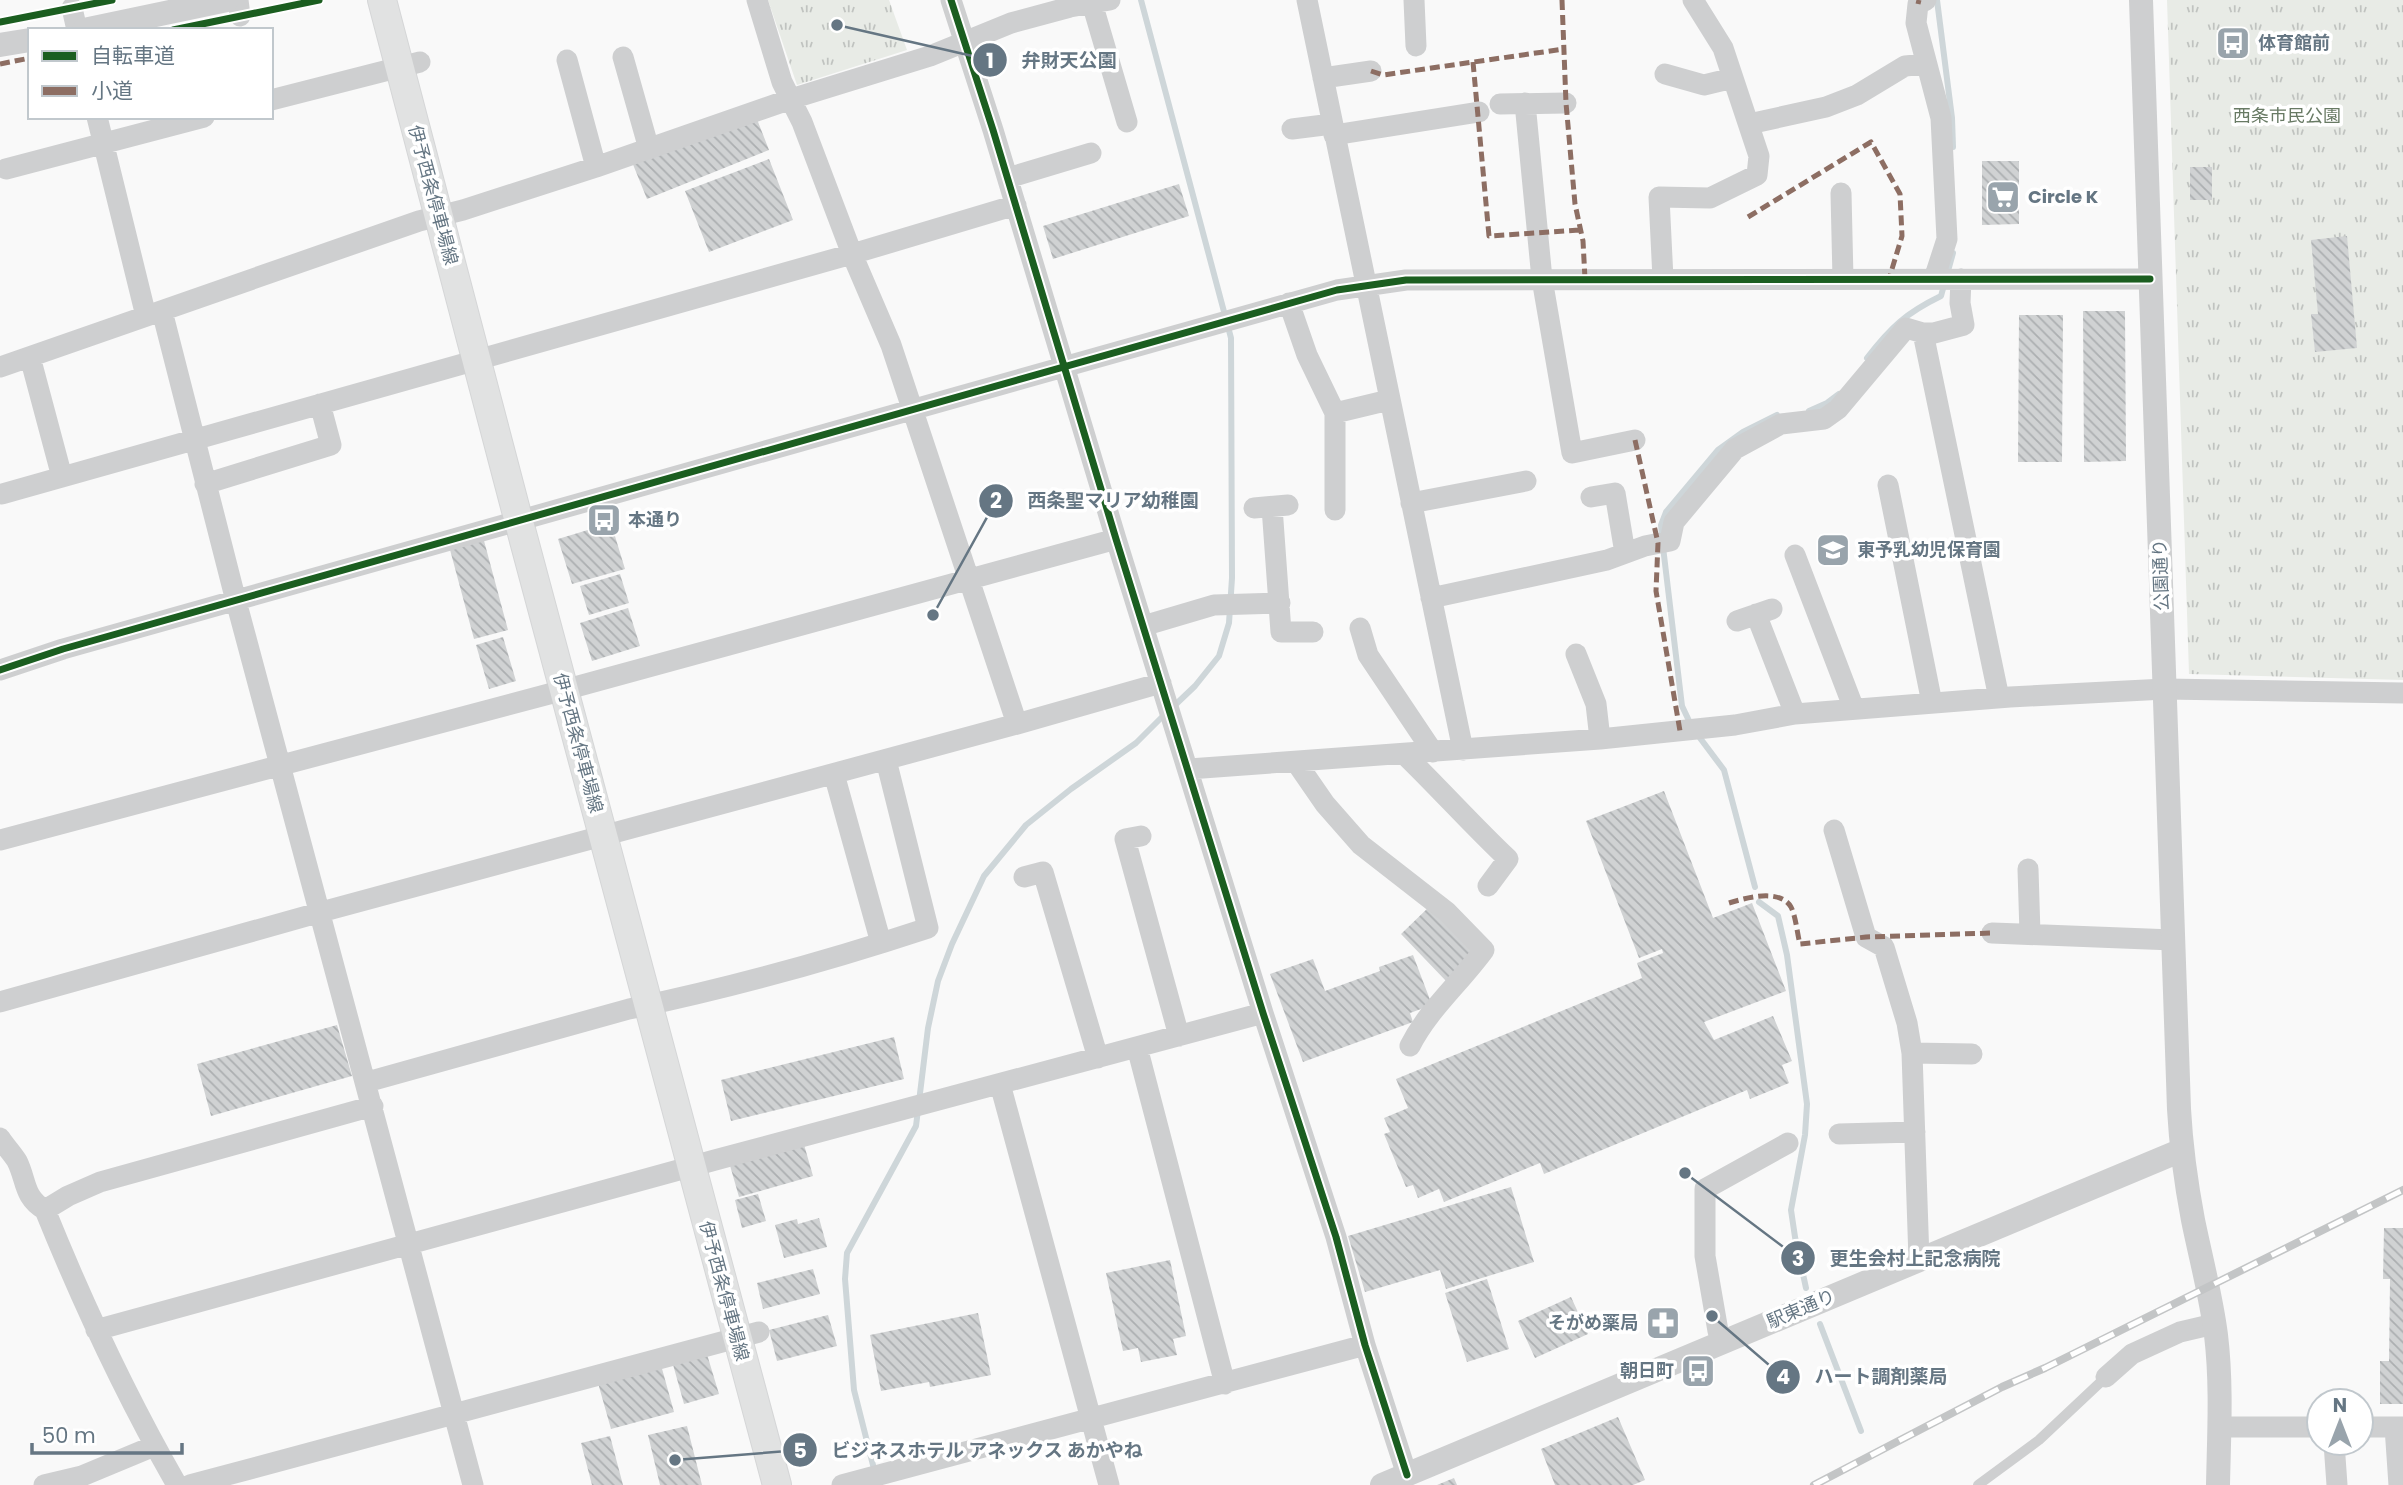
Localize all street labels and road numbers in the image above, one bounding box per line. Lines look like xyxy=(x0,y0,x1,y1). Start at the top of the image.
street label: 伊予西条停車場線 xyxy=(403,122,464,268)
street label: 公園通り xyxy=(2147,539,2174,611)
street label: 伊予西条停車場線 xyxy=(548,670,609,816)
street label: 伊予西条停車場線 xyxy=(694,1218,755,1364)
street label: 駅東通り xyxy=(1763,1283,1839,1334)

